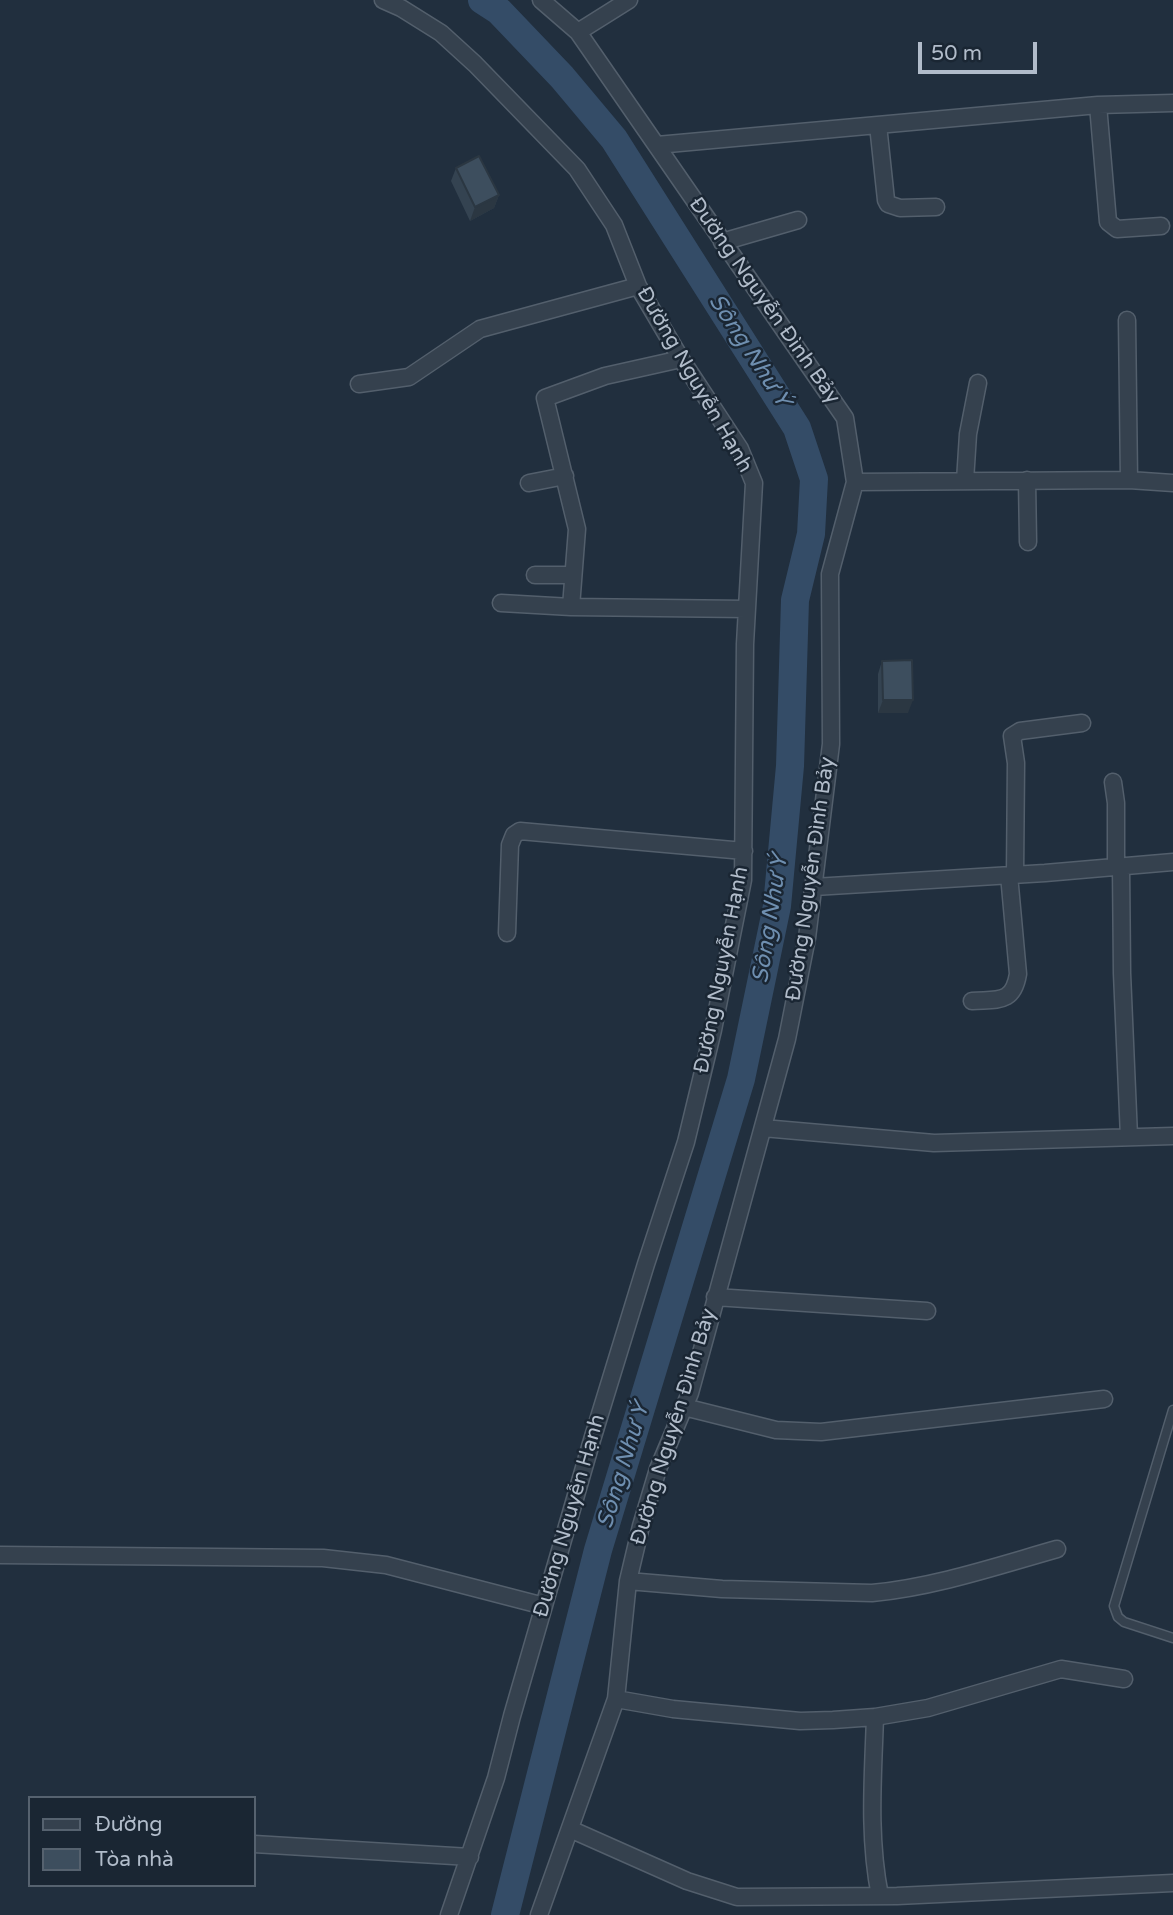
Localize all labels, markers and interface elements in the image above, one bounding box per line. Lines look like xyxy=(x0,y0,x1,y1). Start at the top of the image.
scale bar xyxy=(921,28,1040,72)
text: 50 m xyxy=(931,41,982,66)
street label: Đường Nguyễn Đình Bảy xyxy=(683,193,845,409)
street label: Đường Nguyễn Hạnh xyxy=(631,283,757,477)
water label: Sông Như Ý xyxy=(702,289,796,413)
street label: Đường Nguyễn Đình Bảy xyxy=(781,755,841,1003)
water label: Sông Như Ý xyxy=(747,853,795,985)
street label: Đường Nguyễn Hạnh xyxy=(690,864,754,1076)
street label: Đường Nguyễn Đình Bảy xyxy=(626,1306,722,1548)
water label: Sông Như Ý xyxy=(592,1400,656,1532)
street label: Đường Nguyễn Hạnh xyxy=(529,1412,611,1620)
legend xyxy=(28,1796,256,1887)
text: Đường xyxy=(95,1812,163,1837)
text: Tòa nhà xyxy=(95,1847,174,1872)

